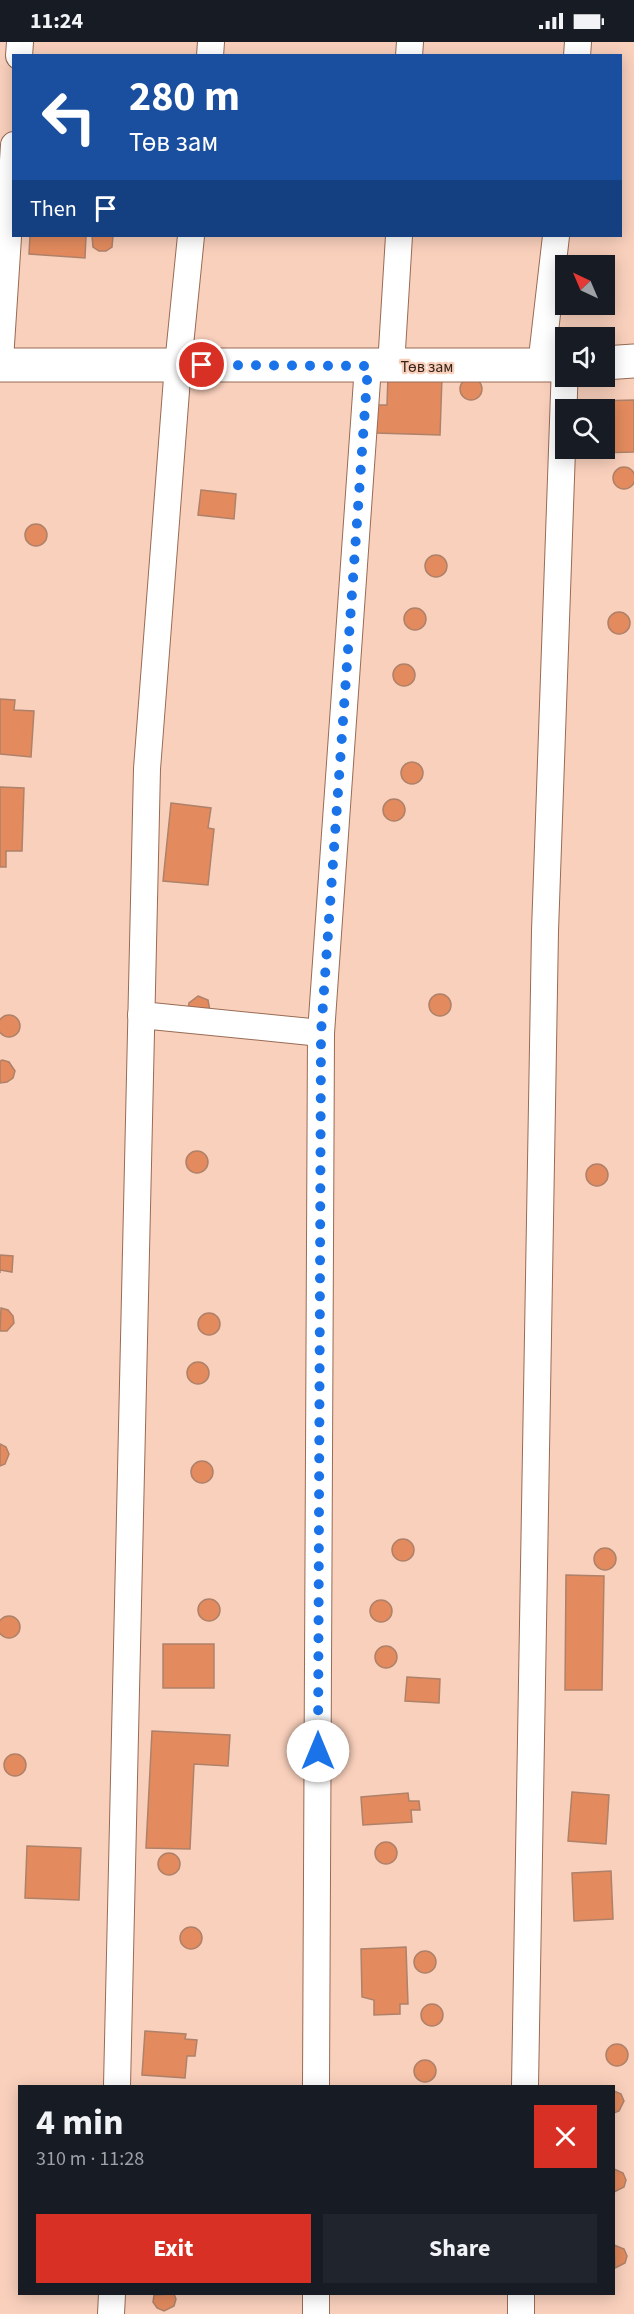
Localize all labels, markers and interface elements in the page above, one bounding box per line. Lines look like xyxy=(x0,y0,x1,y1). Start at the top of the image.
text: 11:24 xyxy=(30,5,83,37)
text: 280 m xyxy=(129,67,240,127)
icon: left xyxy=(30,78,108,156)
text: Төв зам xyxy=(129,123,218,162)
icon: arrive xyxy=(89,192,122,225)
text: Then xyxy=(30,193,77,225)
north arrow xyxy=(555,255,615,315)
map controls xyxy=(555,255,615,459)
button: sound xyxy=(555,327,615,387)
pin xyxy=(176,339,227,390)
icon: arrive xyxy=(185,348,218,381)
street label: Төв зам xyxy=(400,356,454,378)
button: search xyxy=(555,399,615,459)
position arrow xyxy=(286,1719,350,1783)
text: 4 min xyxy=(36,2097,124,2148)
button: close xyxy=(534,2105,597,2168)
text: 310 m · 11:28 xyxy=(36,2145,144,2173)
button: Exit xyxy=(36,2214,311,2283)
button: Share xyxy=(323,2214,597,2283)

